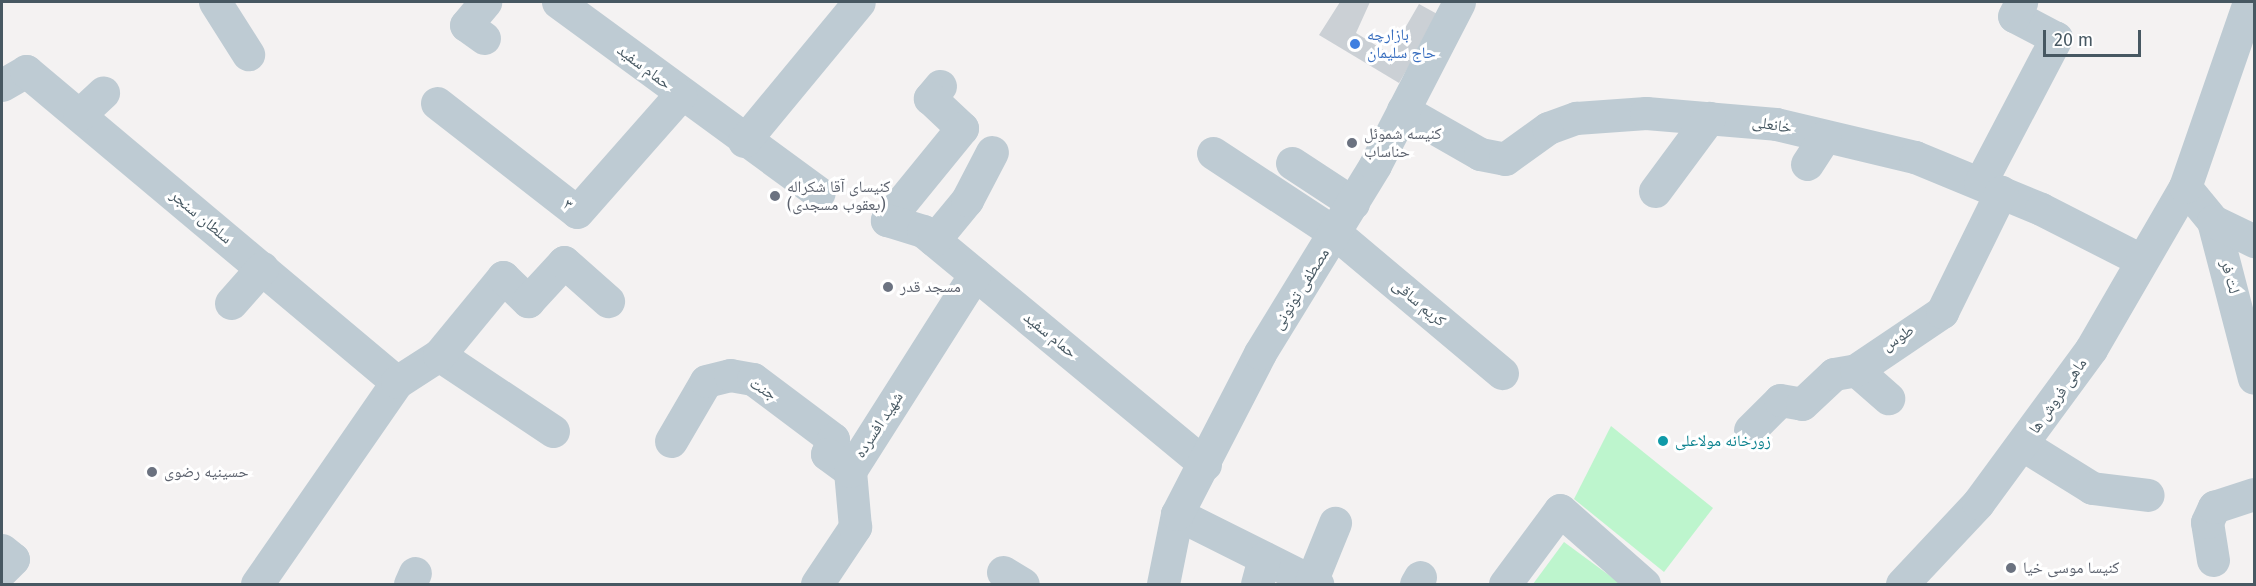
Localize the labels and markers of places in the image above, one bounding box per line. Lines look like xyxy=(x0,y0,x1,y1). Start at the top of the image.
place label: بازارچه حاج سلیمان xyxy=(1367,25,1436,63)
marker: بازارچه حاج سلیمان xyxy=(1348,37,1362,51)
place label: کنیسه شموئل حناساب xyxy=(1364,124,1442,162)
marker: کنیسه شموئل حناساب xyxy=(1345,136,1359,150)
place label: کنیسای آقا شکراله (یعقوب مسجدی) xyxy=(787,177,890,215)
marker: کنیسای آقا شکراله (یعقوب مسجدی) xyxy=(768,189,782,203)
place label: مسجد قدر xyxy=(900,277,961,297)
marker: مسجد قدر xyxy=(881,280,895,294)
place label: زورخانه مولاعلی xyxy=(1675,431,1771,451)
marker: زورخانه مولاعلی xyxy=(1656,434,1670,448)
place label: حسینیه رضوی xyxy=(164,462,249,482)
marker: حسینیه رضوی xyxy=(145,465,159,479)
place label: کنیسا موسی خیا xyxy=(2023,558,2119,578)
marker: کنیسا موسی خیا xyxy=(2004,561,2018,575)

